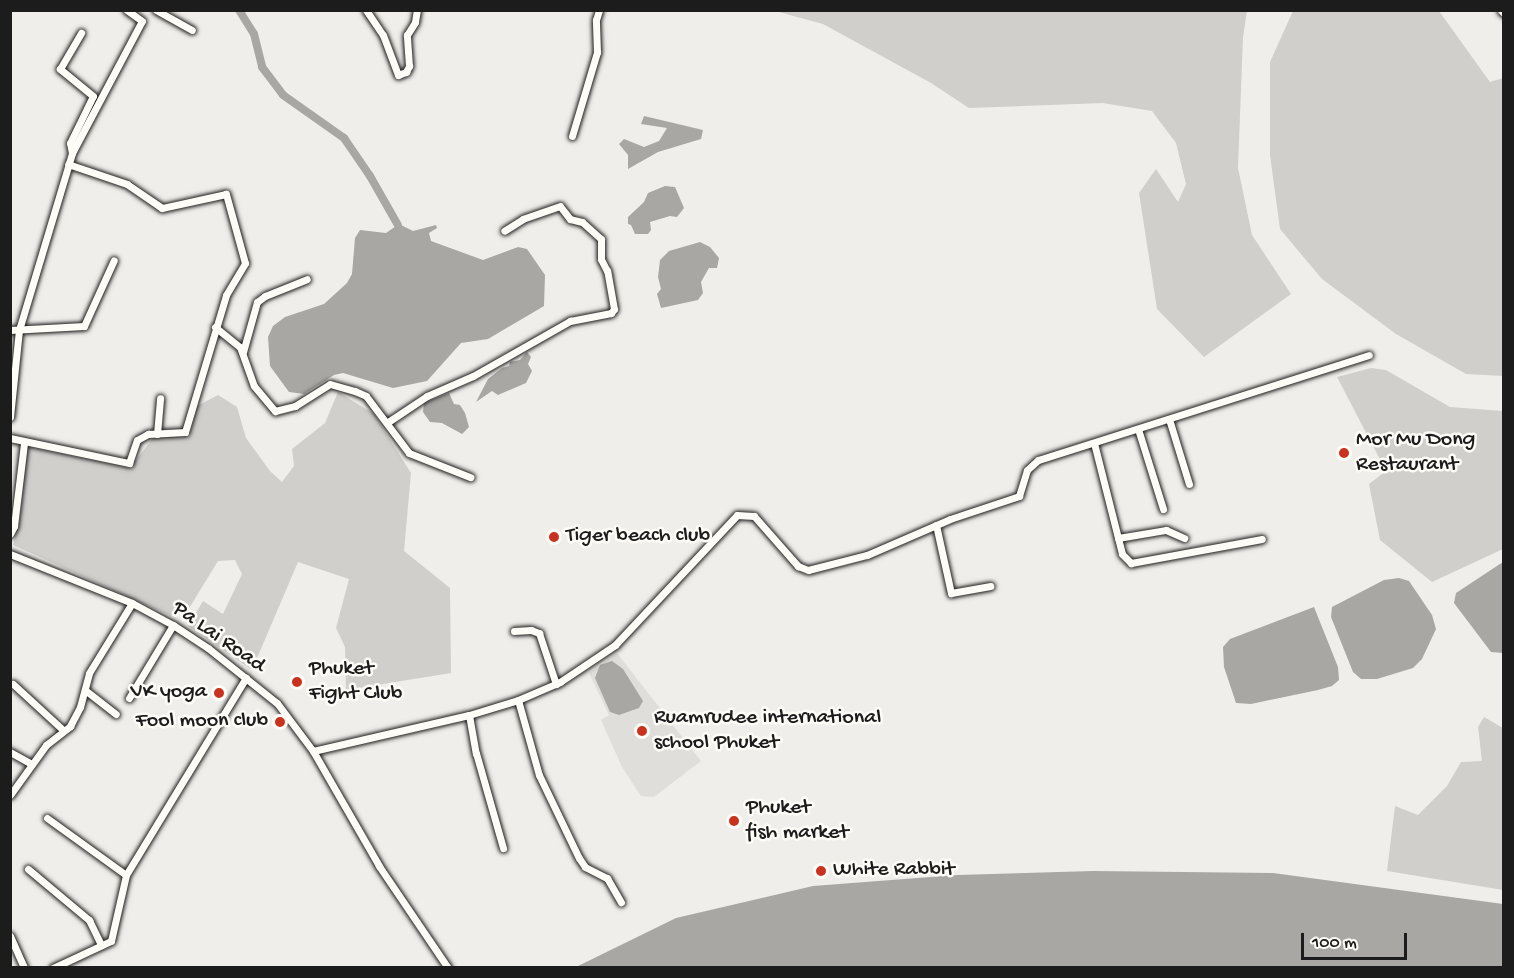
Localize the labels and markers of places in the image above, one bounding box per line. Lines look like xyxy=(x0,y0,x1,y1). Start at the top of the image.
place label: Mor Mu Dong Restaurant xyxy=(1356,427,1475,478)
marker: Mor Mu Dong Restaurant xyxy=(1337,446,1351,460)
place label: Tiger beach club xyxy=(566,524,710,550)
marker: Tiger beach club xyxy=(547,530,561,544)
place label: Phuket Fight Club xyxy=(309,656,402,708)
marker: Phuket Fight Club xyxy=(290,675,304,689)
place label: VK yoga xyxy=(130,680,207,706)
marker: VK yoga xyxy=(212,686,226,700)
place label: Ruamrudee international school Phuket xyxy=(654,705,881,756)
place label: Fool moon club xyxy=(135,709,268,735)
marker: Fool moon club xyxy=(273,715,287,729)
marker: Ruamrudee international school Phuket xyxy=(635,724,649,738)
place label: Phuket fish market xyxy=(746,795,848,846)
marker: Phuket fish market xyxy=(727,814,741,828)
place label: White Rabbit xyxy=(833,858,955,884)
marker: White Rabbit xyxy=(814,864,828,878)

